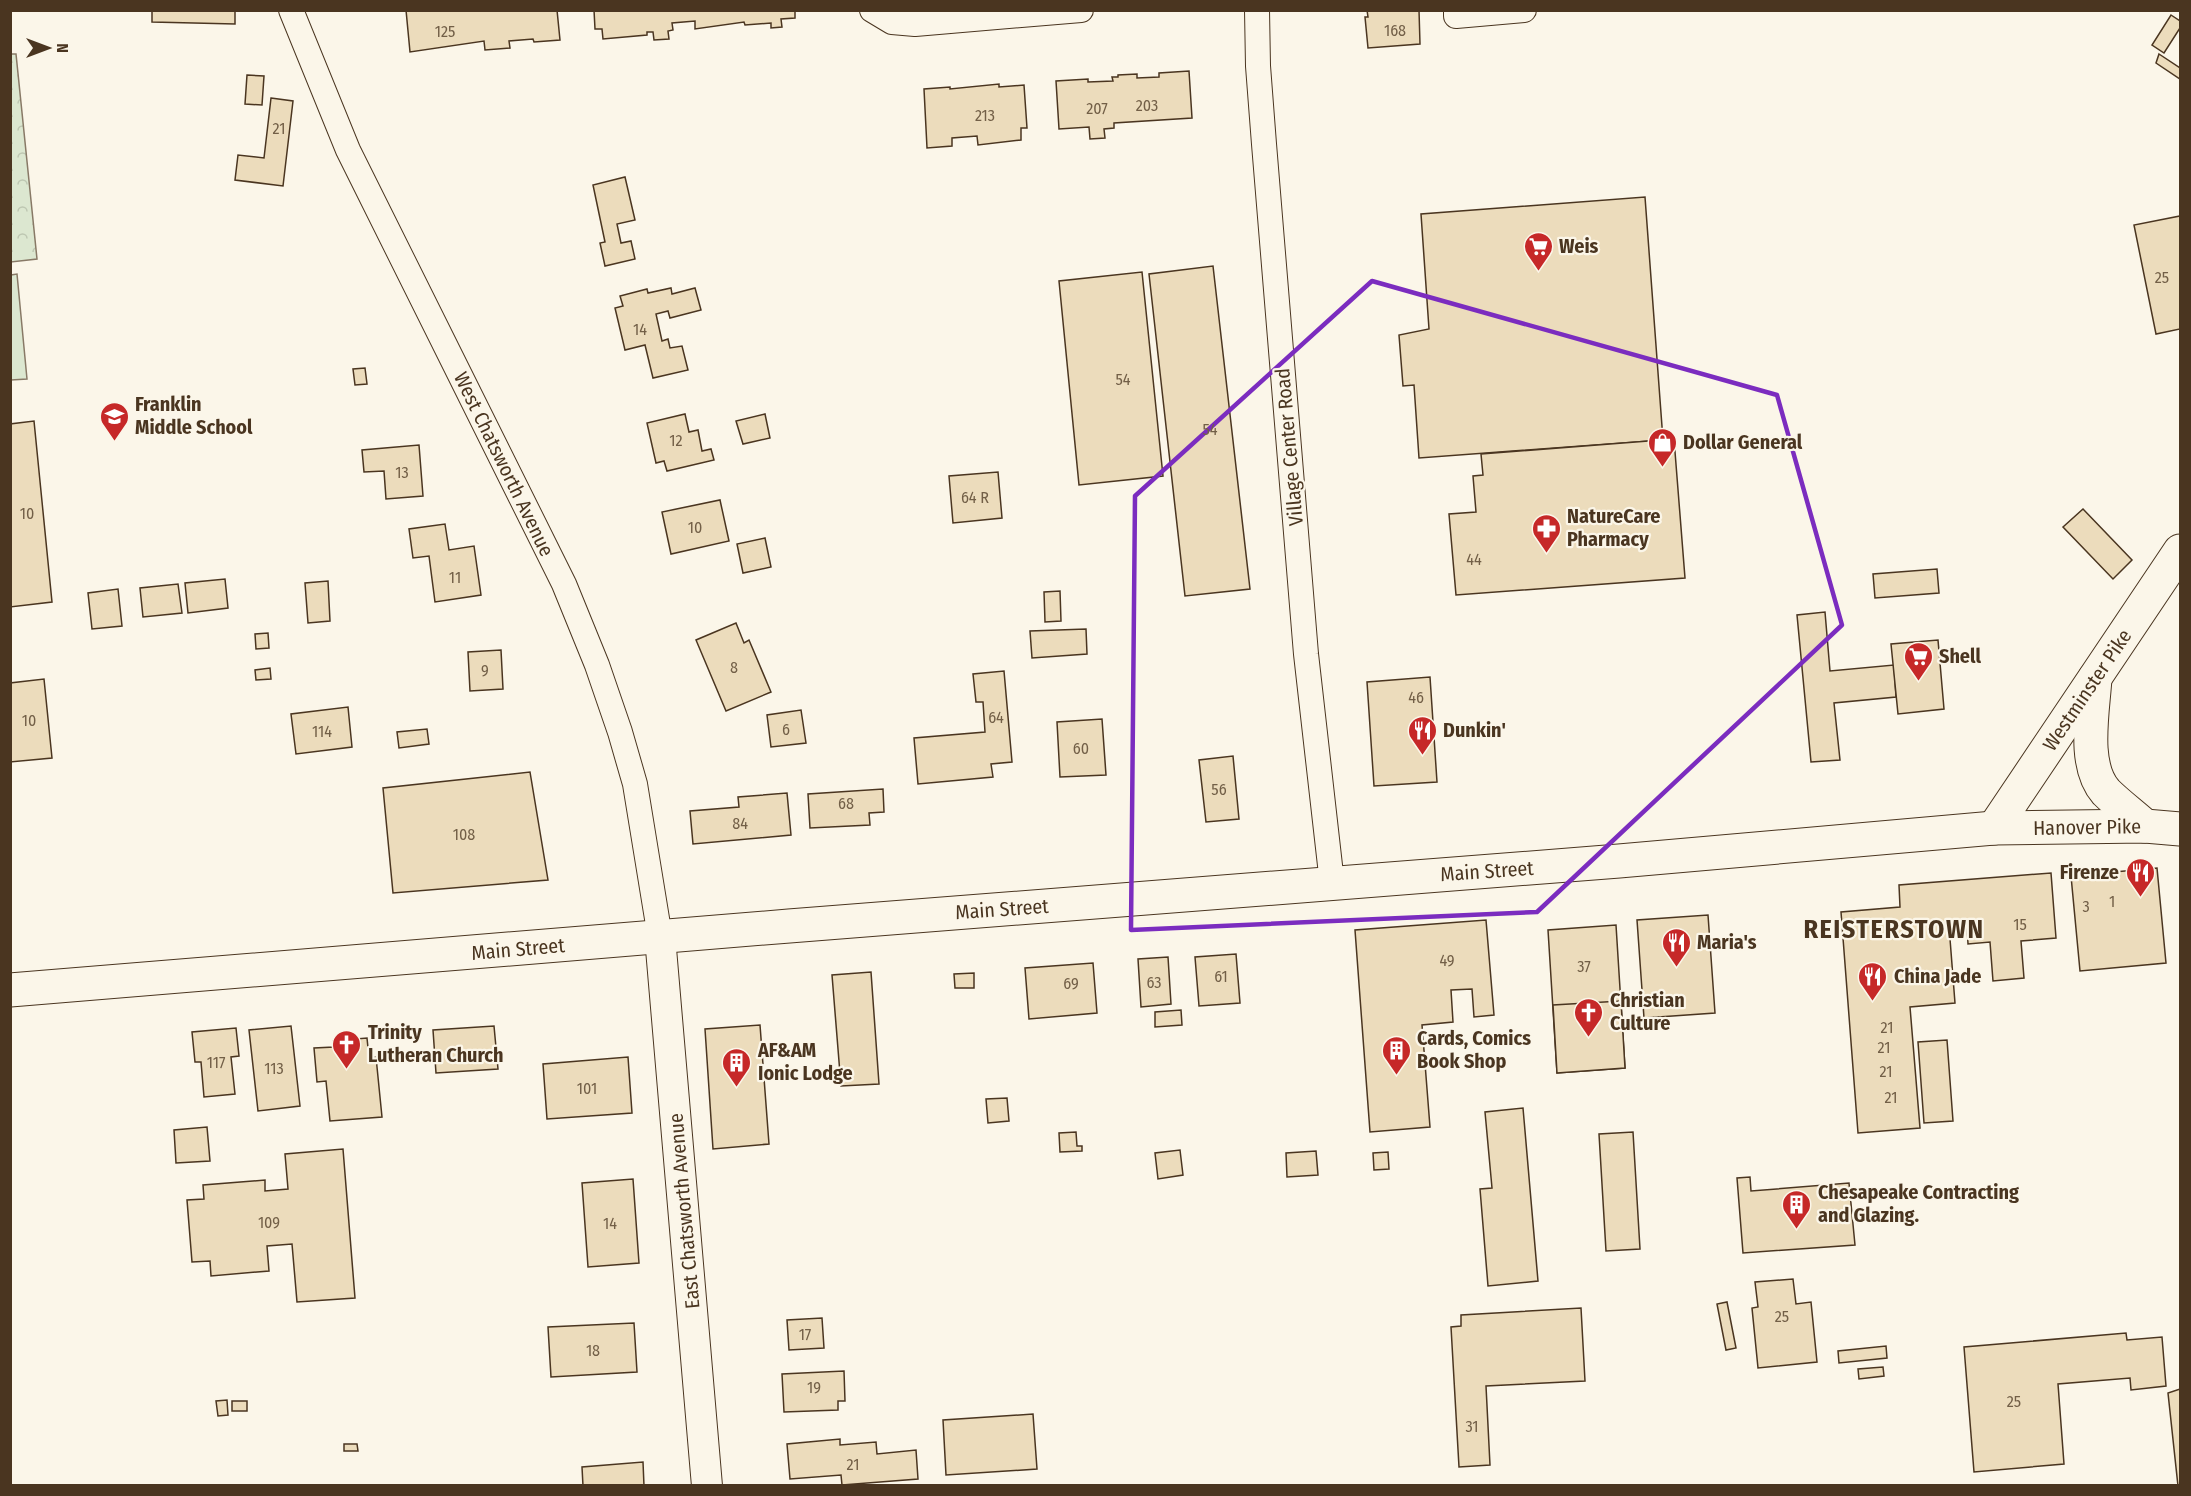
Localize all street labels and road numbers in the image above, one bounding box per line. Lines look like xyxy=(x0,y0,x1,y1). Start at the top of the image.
street label: Village Center Road xyxy=(1270,367,1308,527)
street label: West Chatsworth Avenue xyxy=(449,368,559,560)
street label: Westminster Pike xyxy=(2037,625,2137,755)
street label: Hanover Pike xyxy=(2033,814,2141,840)
street label: Main Street xyxy=(1440,856,1535,886)
street label: Main Street xyxy=(955,894,1050,924)
street label: Main Street xyxy=(470,933,566,965)
street label: East Chatsworth Avenue xyxy=(663,1112,705,1310)

